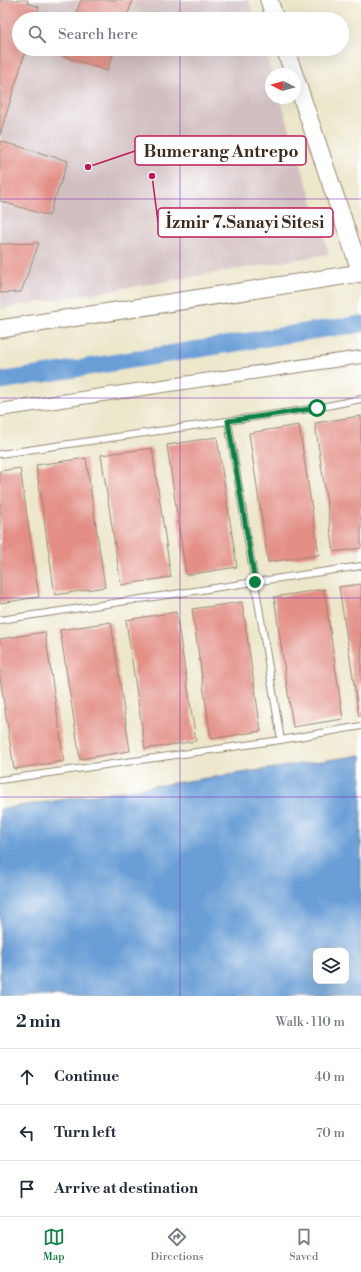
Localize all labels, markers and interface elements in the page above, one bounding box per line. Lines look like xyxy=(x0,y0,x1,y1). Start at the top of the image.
search box xyxy=(12,12,349,56)
icon: search xyxy=(26,23,48,45)
text: Search here xyxy=(58,25,138,44)
north arrow xyxy=(265,68,301,104)
callout: Bumerang Antrepo xyxy=(135,136,306,165)
text: Bumerang Antrepo xyxy=(143,141,299,163)
callout: İzmir 7.Sanayi Sitesi xyxy=(158,208,333,237)
text: İzmir 7.Sanayi Sitesi xyxy=(166,211,325,234)
route start xyxy=(308,399,326,417)
route end xyxy=(246,573,264,591)
map controls xyxy=(313,948,349,984)
button: layers xyxy=(313,948,349,984)
text: 2 min xyxy=(16,1011,61,1033)
text: Walk · 110 m xyxy=(275,1014,345,1030)
icon: ahead xyxy=(16,1066,38,1088)
text: Continue xyxy=(54,1067,119,1086)
text: 40 m xyxy=(315,1069,345,1085)
icon: left xyxy=(16,1122,38,1144)
text: Turn left xyxy=(54,1123,116,1142)
text: 70 m xyxy=(316,1125,345,1141)
icon: arrive xyxy=(16,1178,38,1200)
text: Arrive at destination xyxy=(54,1179,198,1198)
tab: Map xyxy=(43,1226,65,1264)
tab: Directions xyxy=(151,1226,204,1264)
tab: Saved xyxy=(289,1226,318,1264)

